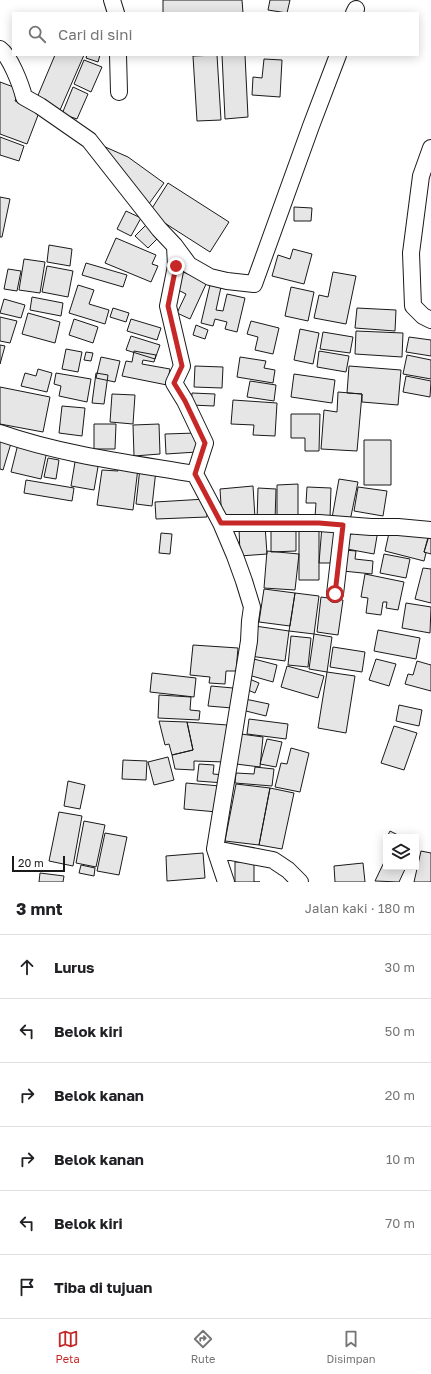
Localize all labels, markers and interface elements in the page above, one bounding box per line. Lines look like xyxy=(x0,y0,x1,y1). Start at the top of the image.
search box xyxy=(12,12,419,56)
icon: search xyxy=(26,23,48,45)
text: Cari di sini xyxy=(58,25,133,43)
route end xyxy=(167,257,185,275)
route start xyxy=(326,585,344,603)
map controls xyxy=(383,834,419,870)
button: layers xyxy=(383,834,419,870)
scale bar xyxy=(12,854,65,873)
text: 20 m xyxy=(18,856,44,869)
text: 3 mnt xyxy=(16,898,63,919)
text: Jalan kaki · 180 m xyxy=(305,900,415,916)
icon: ahead xyxy=(16,956,38,978)
text: Lurus xyxy=(54,958,95,976)
text: 30 m xyxy=(385,959,415,975)
icon: left xyxy=(16,1020,38,1042)
text: Belok kiri xyxy=(54,1022,123,1040)
text: 50 m xyxy=(385,1023,415,1039)
icon: right xyxy=(16,1084,38,1106)
text: Belok kanan xyxy=(54,1086,144,1104)
text: 20 m xyxy=(385,1087,415,1103)
icon: right xyxy=(16,1148,38,1170)
text: Belok kanan xyxy=(54,1150,144,1168)
text: 10 m xyxy=(386,1151,415,1167)
icon: left xyxy=(16,1212,38,1234)
text: Belok kiri xyxy=(54,1214,123,1232)
text: 70 m xyxy=(385,1215,415,1231)
icon: arrive xyxy=(16,1276,38,1298)
text: Tiba di tujuan xyxy=(54,1278,152,1296)
tab: Peta xyxy=(56,1328,80,1365)
tab: Rute xyxy=(191,1328,215,1365)
tab: Disimpan xyxy=(327,1328,375,1365)

